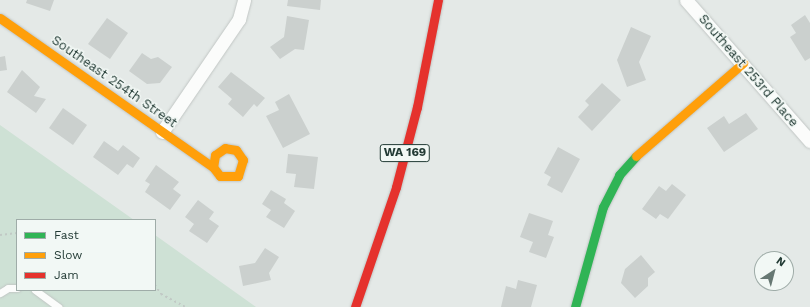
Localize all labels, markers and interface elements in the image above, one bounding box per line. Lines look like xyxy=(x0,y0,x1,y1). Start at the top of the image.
street label: Southeast 253rd Place xyxy=(695,12,801,130)
street label: Southeast 254th Street xyxy=(48,33,180,131)
road number: WA 169 xyxy=(379,143,431,163)
legend xyxy=(16,219,156,291)
text: Fast xyxy=(54,228,79,242)
text: Slow xyxy=(54,248,82,262)
north arrow xyxy=(754,251,794,291)
text: N xyxy=(774,254,788,269)
text: Jam xyxy=(54,268,79,282)

